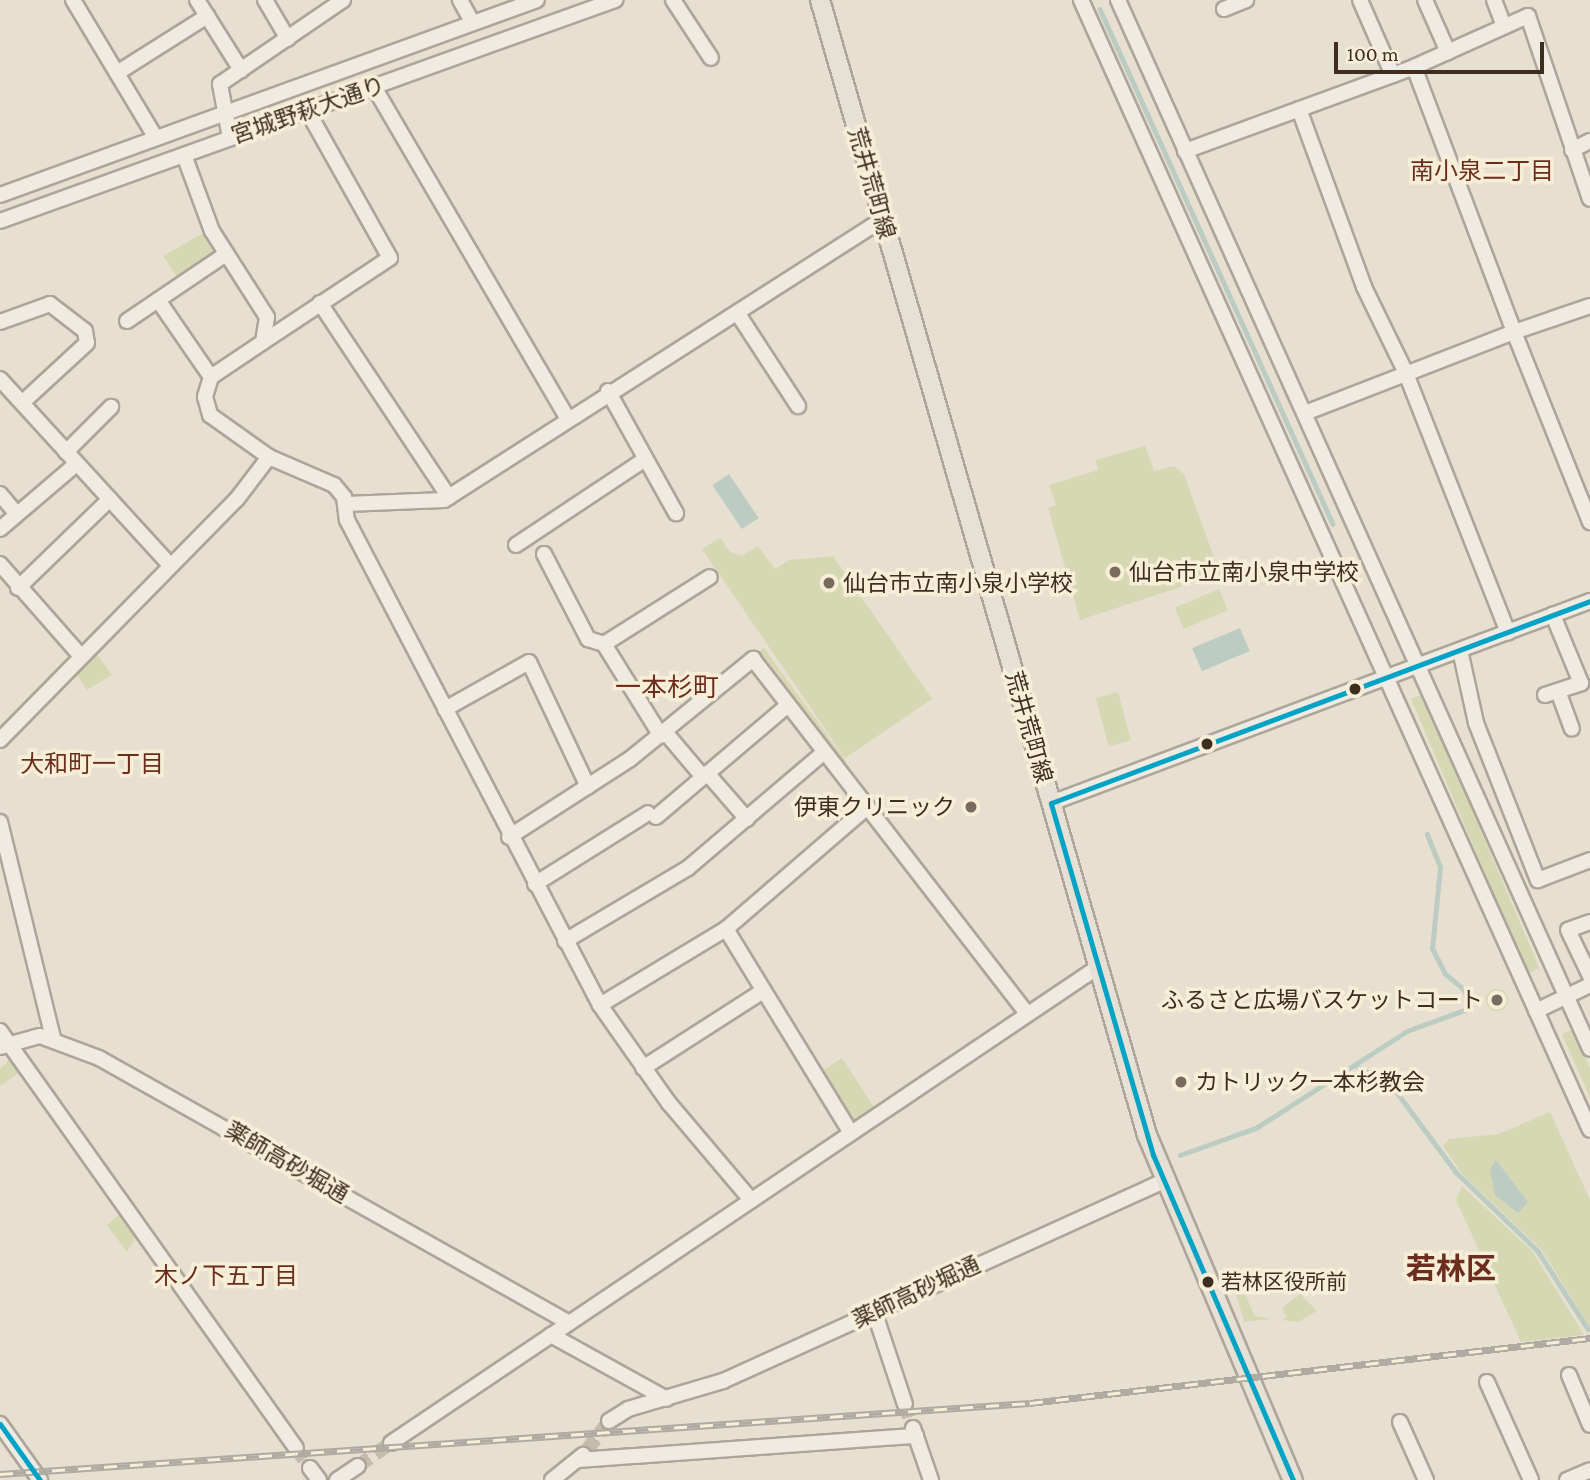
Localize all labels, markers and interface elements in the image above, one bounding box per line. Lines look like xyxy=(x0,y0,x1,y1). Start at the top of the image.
scale bar xyxy=(1338,28,1548,72)
text: 100 m xyxy=(1347,42,1399,66)
street label: 宮城野萩大通り xyxy=(227,71,389,149)
street label: 荒井荒町線 xyxy=(843,124,901,242)
district label: 南小泉二丁目 xyxy=(1410,157,1554,185)
place label: 仙台市立南小泉中学校 xyxy=(1129,558,1359,586)
marker: 仙台市立南小泉中学校 xyxy=(1107,564,1123,580)
place label: 仙台市立南小泉小学校 xyxy=(843,569,1073,597)
marker: 仙台市立南小泉小学校 xyxy=(821,575,837,591)
street label: 荒井荒町線 xyxy=(1000,668,1058,786)
district label: 一本杉町 xyxy=(615,672,719,704)
unlabelled marker xyxy=(1348,682,1362,696)
unlabelled marker xyxy=(1200,737,1214,751)
district label: 大和町一丁目 xyxy=(20,750,164,778)
place label: 伊東クリニック xyxy=(794,793,955,821)
marker: 伊東クリニック xyxy=(961,797,981,817)
place label: ふるさと広場バスケットコート xyxy=(1161,986,1483,1014)
marker: ふるさと広場バスケットコート xyxy=(1489,992,1505,1008)
place label: カトリック一本杉教会 xyxy=(1195,1068,1425,1096)
marker: カトリック一本杉教会 xyxy=(1173,1074,1189,1090)
street label: 薬師高砂堀通 xyxy=(220,1116,354,1208)
street label: 薬師高砂堀通 xyxy=(848,1250,984,1334)
district label: 若林区 xyxy=(1406,1251,1496,1287)
district label: 木ノ下五丁目 xyxy=(154,1262,298,1290)
place label: 若林区役所前 xyxy=(1221,1269,1347,1295)
marker: 若林区役所前 xyxy=(1201,1275,1215,1289)

